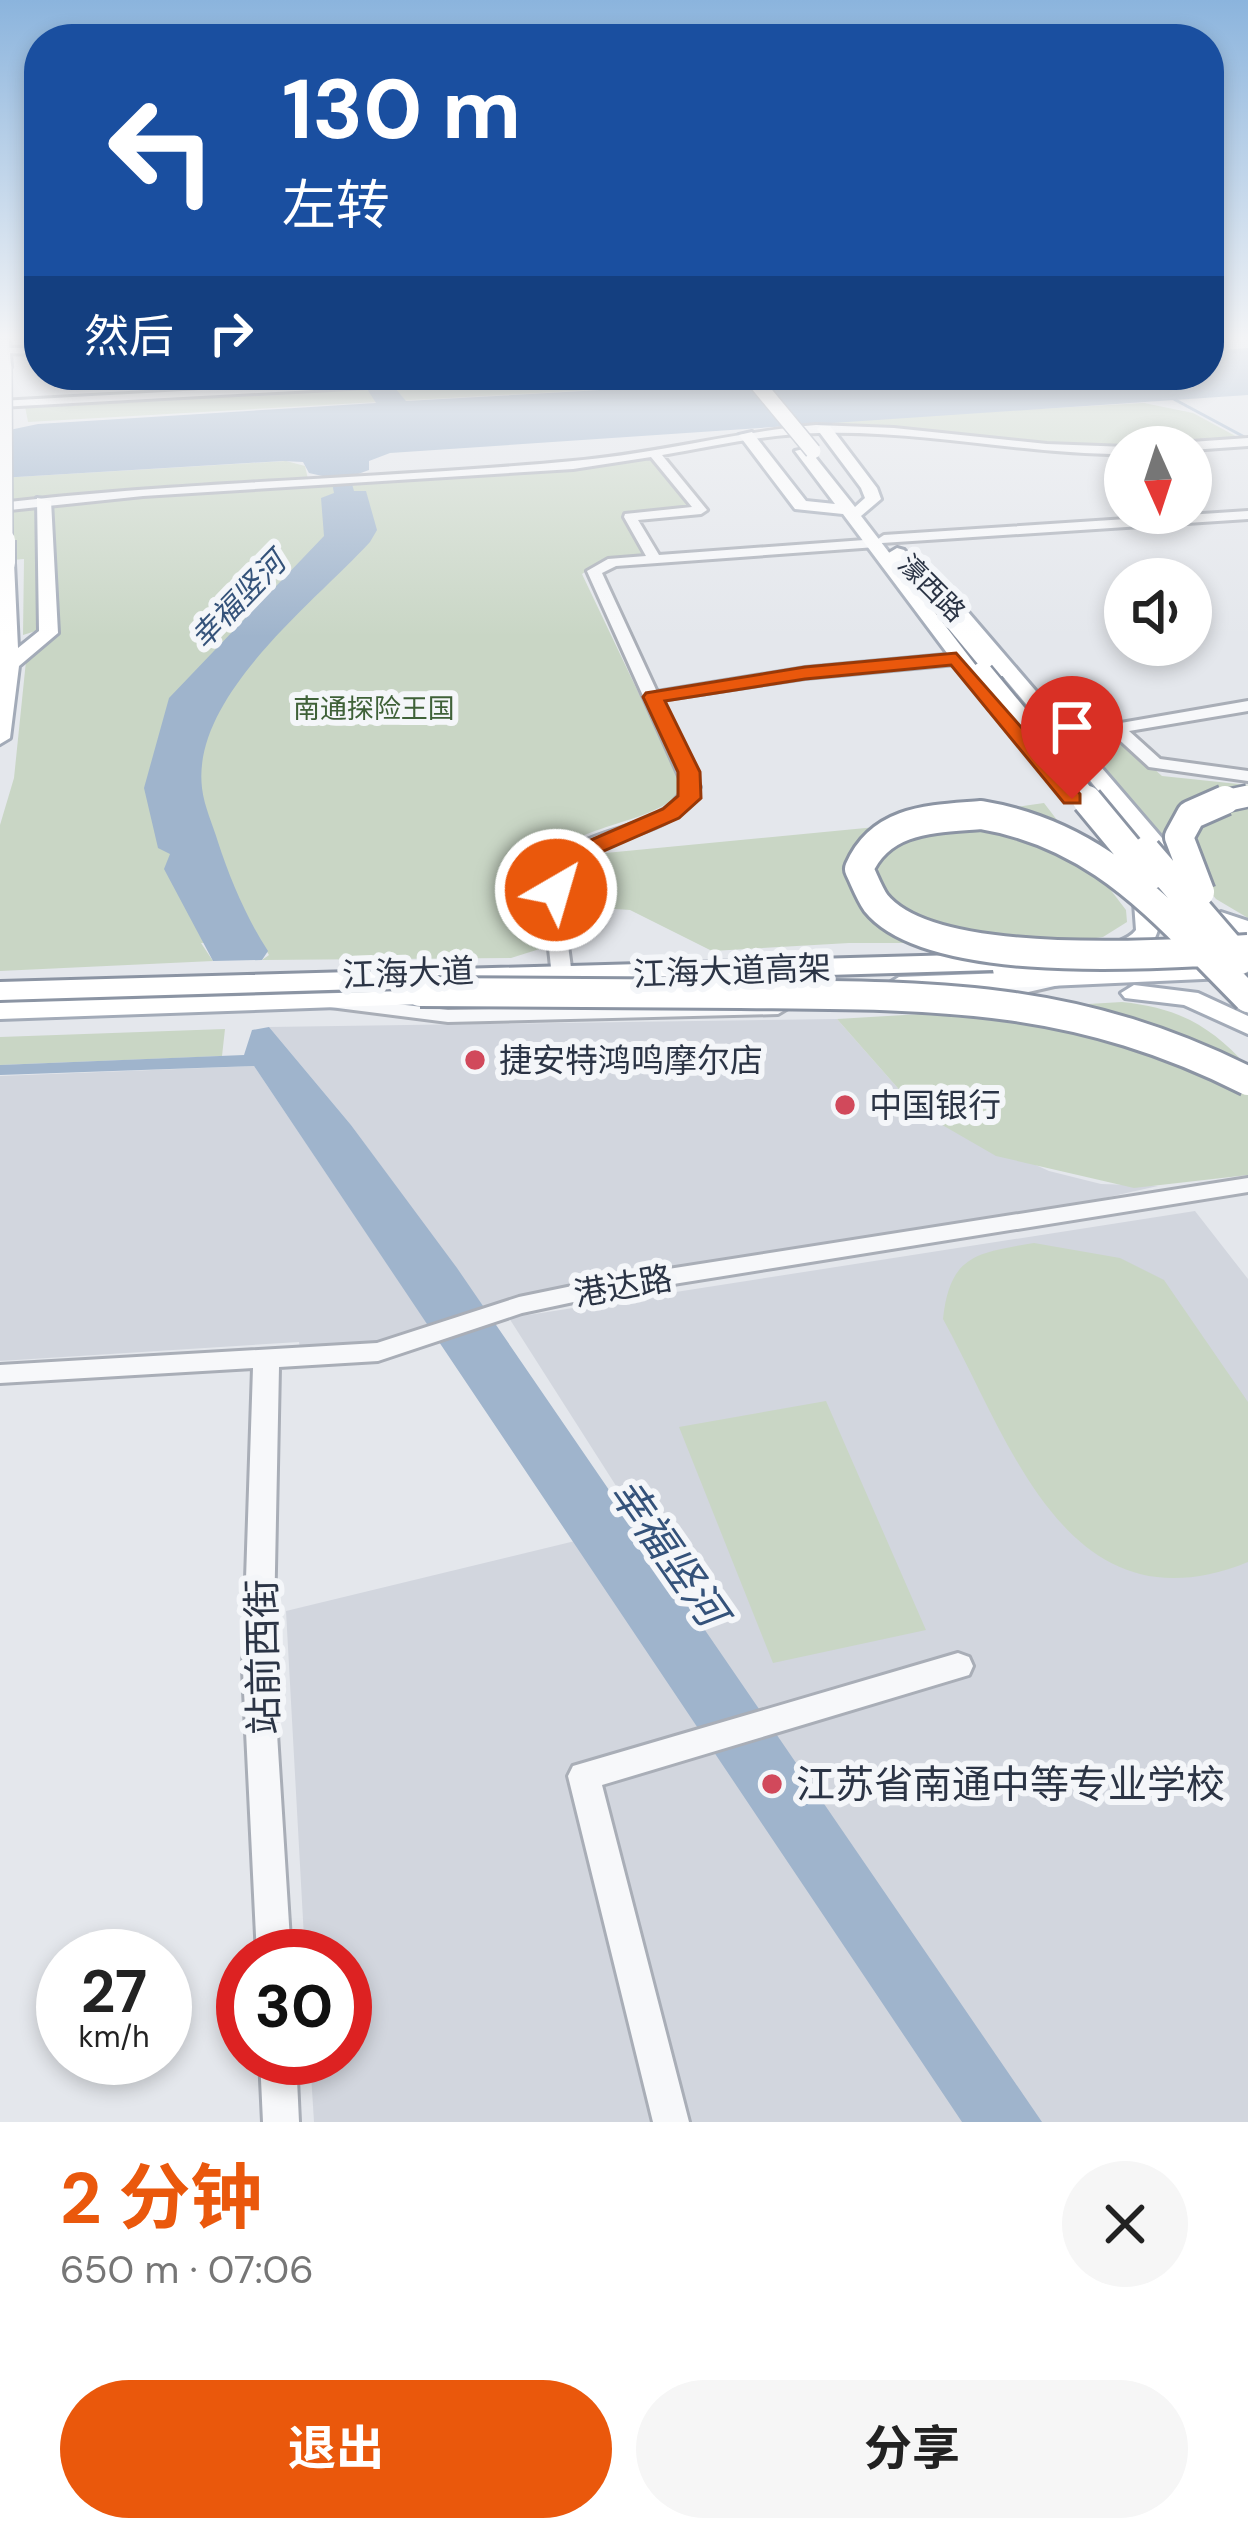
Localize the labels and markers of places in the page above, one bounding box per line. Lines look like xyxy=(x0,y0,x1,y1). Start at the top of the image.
pin xyxy=(1021,676,1123,799)
place label: 捷安特鸿鸣摩尔店 xyxy=(499,1039,763,1082)
marker: 捷安特鸿鸣摩尔店 xyxy=(462,1047,488,1073)
place label: 中国银行 xyxy=(869,1084,1001,1127)
marker: 中国银行 xyxy=(832,1092,858,1118)
place label: 江苏省南通中等专业学校 xyxy=(796,1759,1225,1810)
marker: 江苏省南通中等专业学校 xyxy=(759,1771,785,1797)

